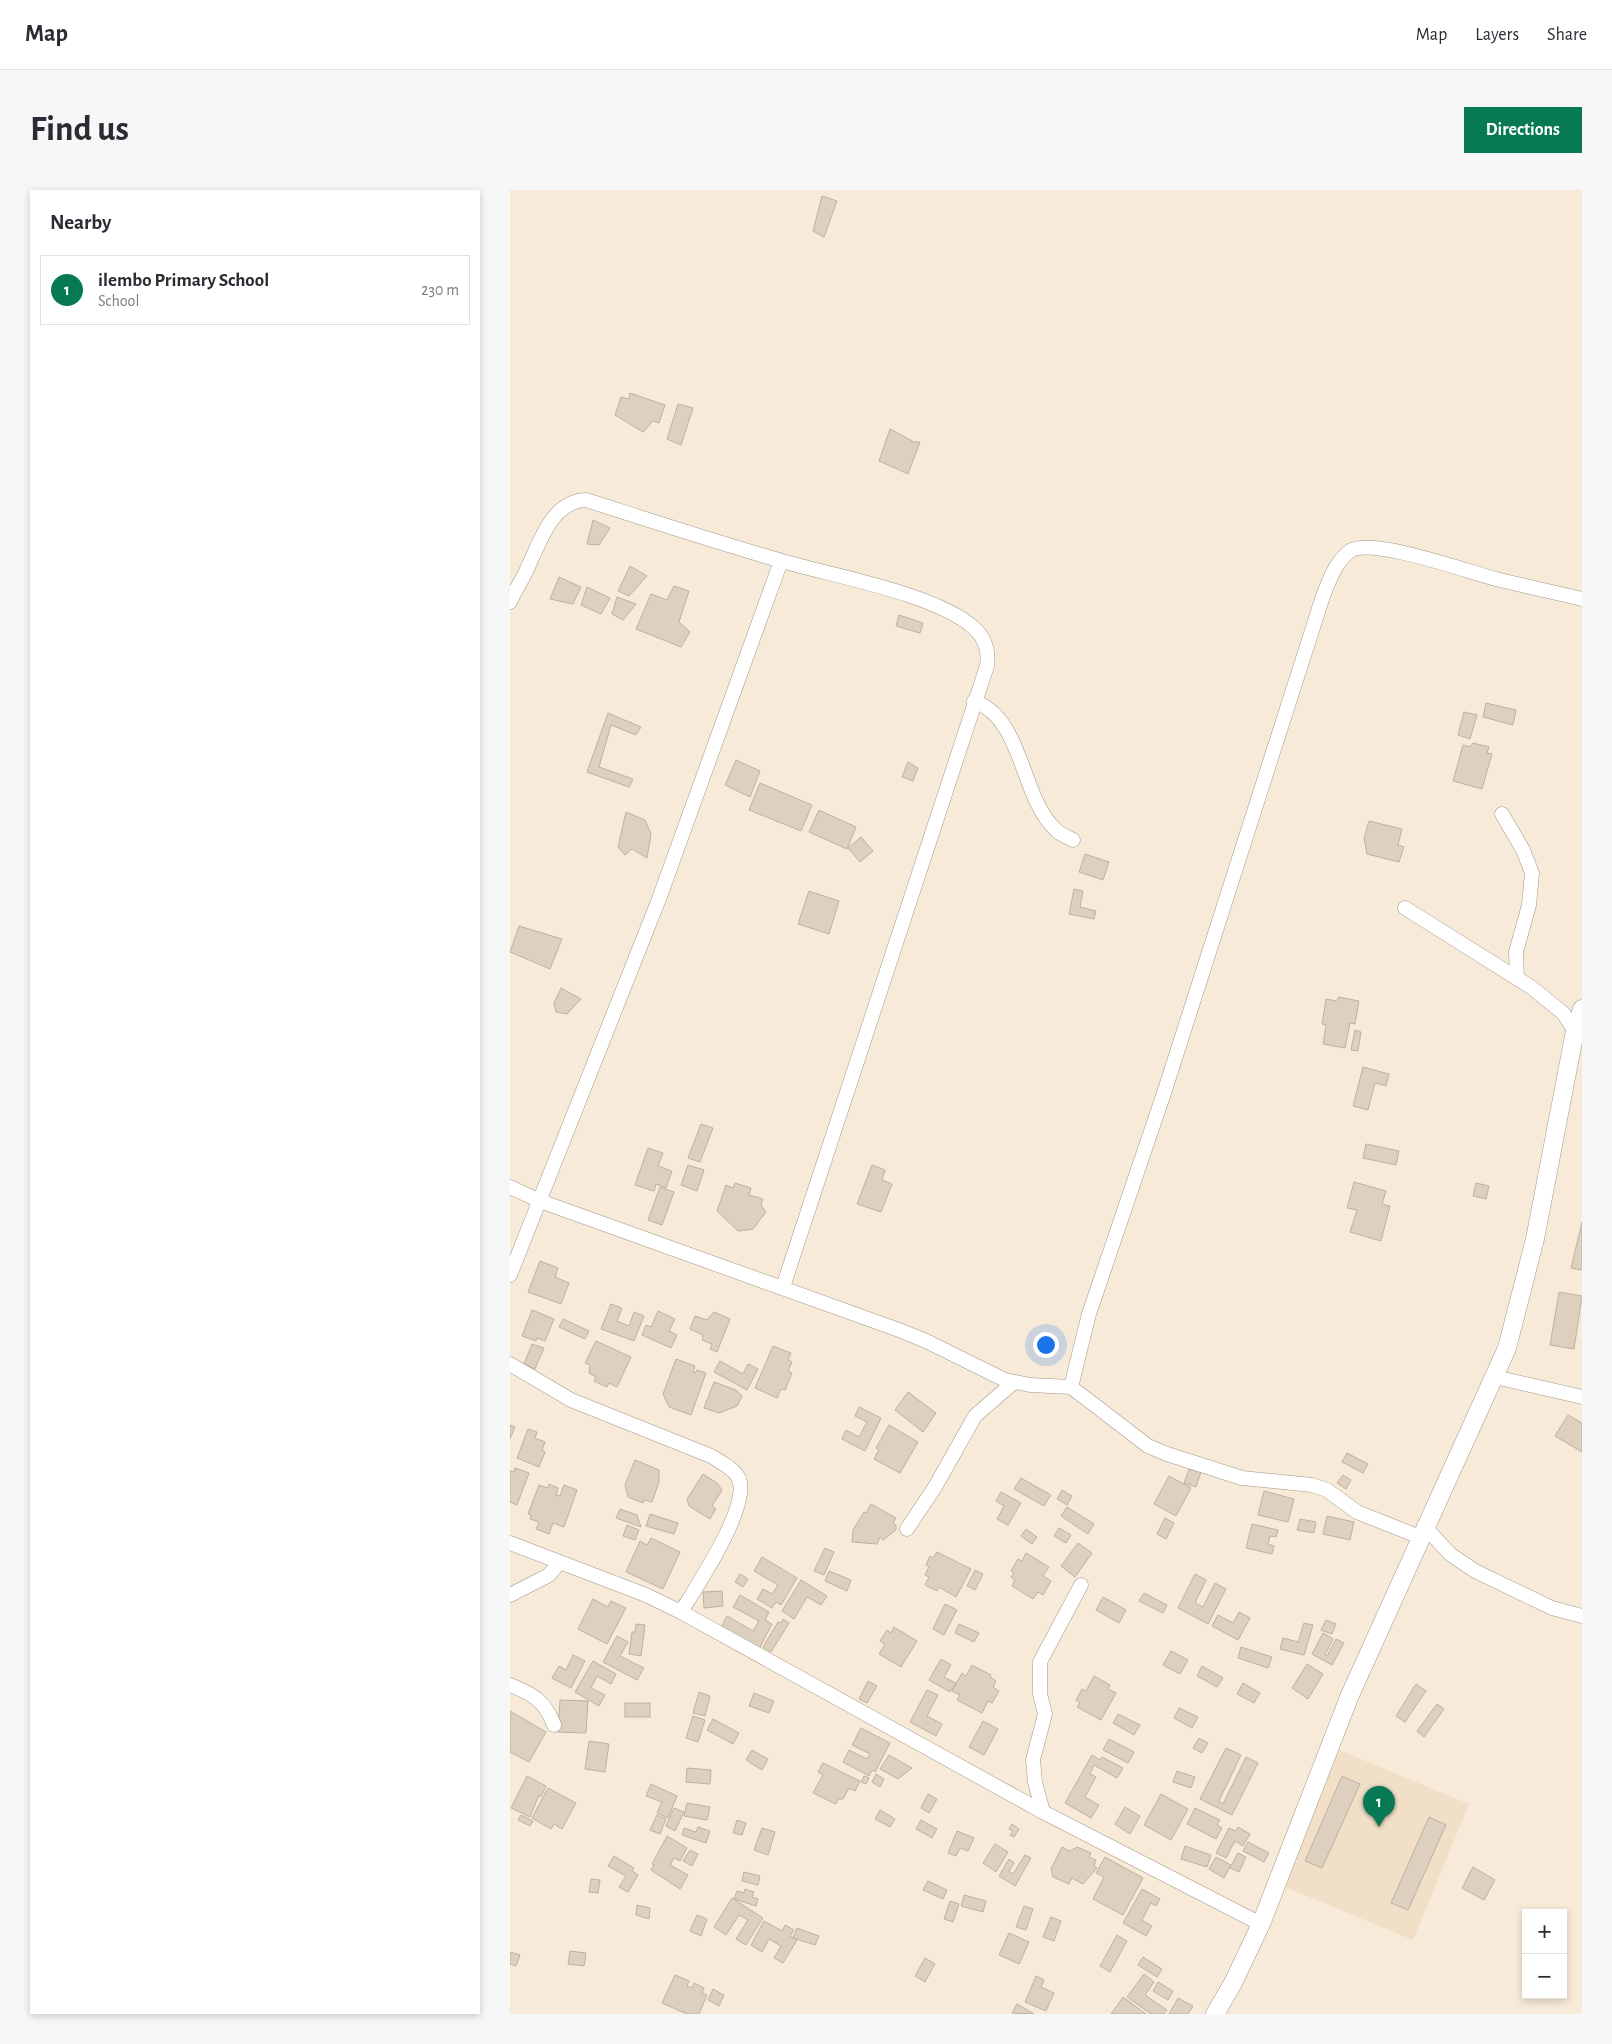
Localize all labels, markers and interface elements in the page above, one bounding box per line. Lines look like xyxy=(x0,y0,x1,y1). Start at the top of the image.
text: Map xyxy=(25,22,68,46)
text: Map xyxy=(1416,26,1447,44)
text: Layers xyxy=(1475,26,1519,44)
text: Share xyxy=(1547,26,1587,44)
button: Directions xyxy=(1464,107,1582,153)
text: Find us xyxy=(30,112,129,147)
text: Nearby xyxy=(50,212,111,233)
text: ilembo Primary School xyxy=(98,271,269,290)
text: 1 xyxy=(64,282,70,298)
text: 230 m xyxy=(421,282,459,298)
text: School xyxy=(98,293,139,309)
your location xyxy=(1033,1332,1059,1358)
pin: 1 xyxy=(1363,1786,1395,1827)
map controls xyxy=(1522,1909,1567,1999)
button: + xyxy=(1522,1909,1567,1954)
button: − xyxy=(1522,1954,1567,1999)

